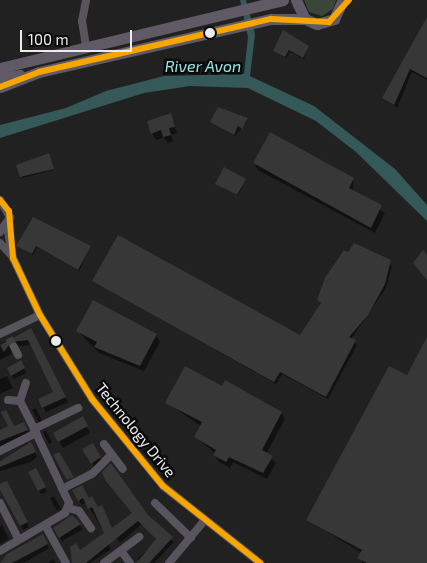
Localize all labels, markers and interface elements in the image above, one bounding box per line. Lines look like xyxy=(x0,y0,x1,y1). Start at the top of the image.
scale bar xyxy=(22,20,135,52)
unlabelled marker xyxy=(205,28,215,38)
text: 100 m xyxy=(28,30,69,48)
water label: River Avon xyxy=(164,56,242,76)
unlabelled marker xyxy=(51,336,61,346)
street label: Technology Drive xyxy=(92,379,180,481)

